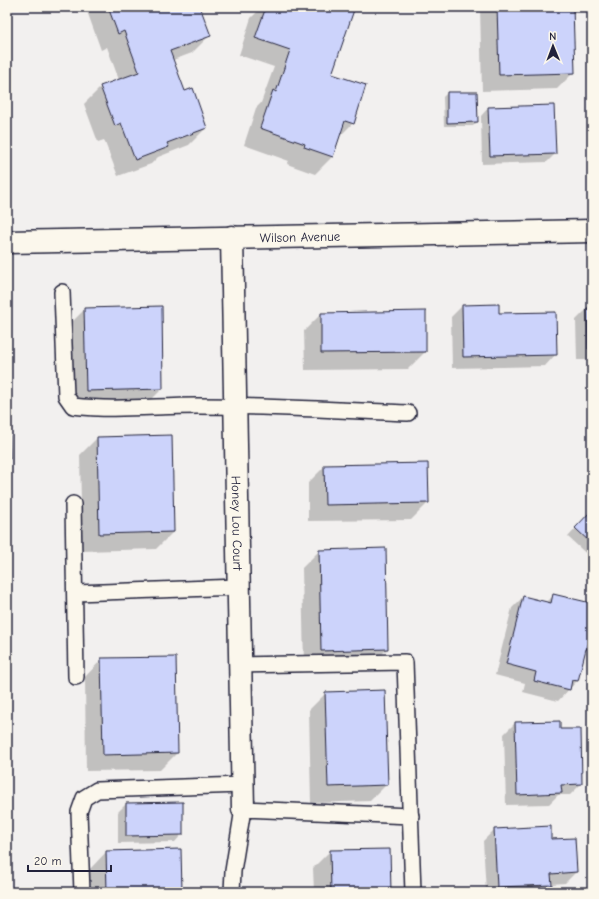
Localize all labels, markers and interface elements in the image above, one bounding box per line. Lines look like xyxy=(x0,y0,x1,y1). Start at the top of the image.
north arrow xyxy=(533,26,573,66)
text: N xyxy=(549,30,557,43)
street label: Wilson Avenue xyxy=(260,228,341,245)
street label: Honey Lou Court xyxy=(229,475,246,572)
scale bar xyxy=(28,847,111,873)
text: 20 m xyxy=(34,854,62,868)

